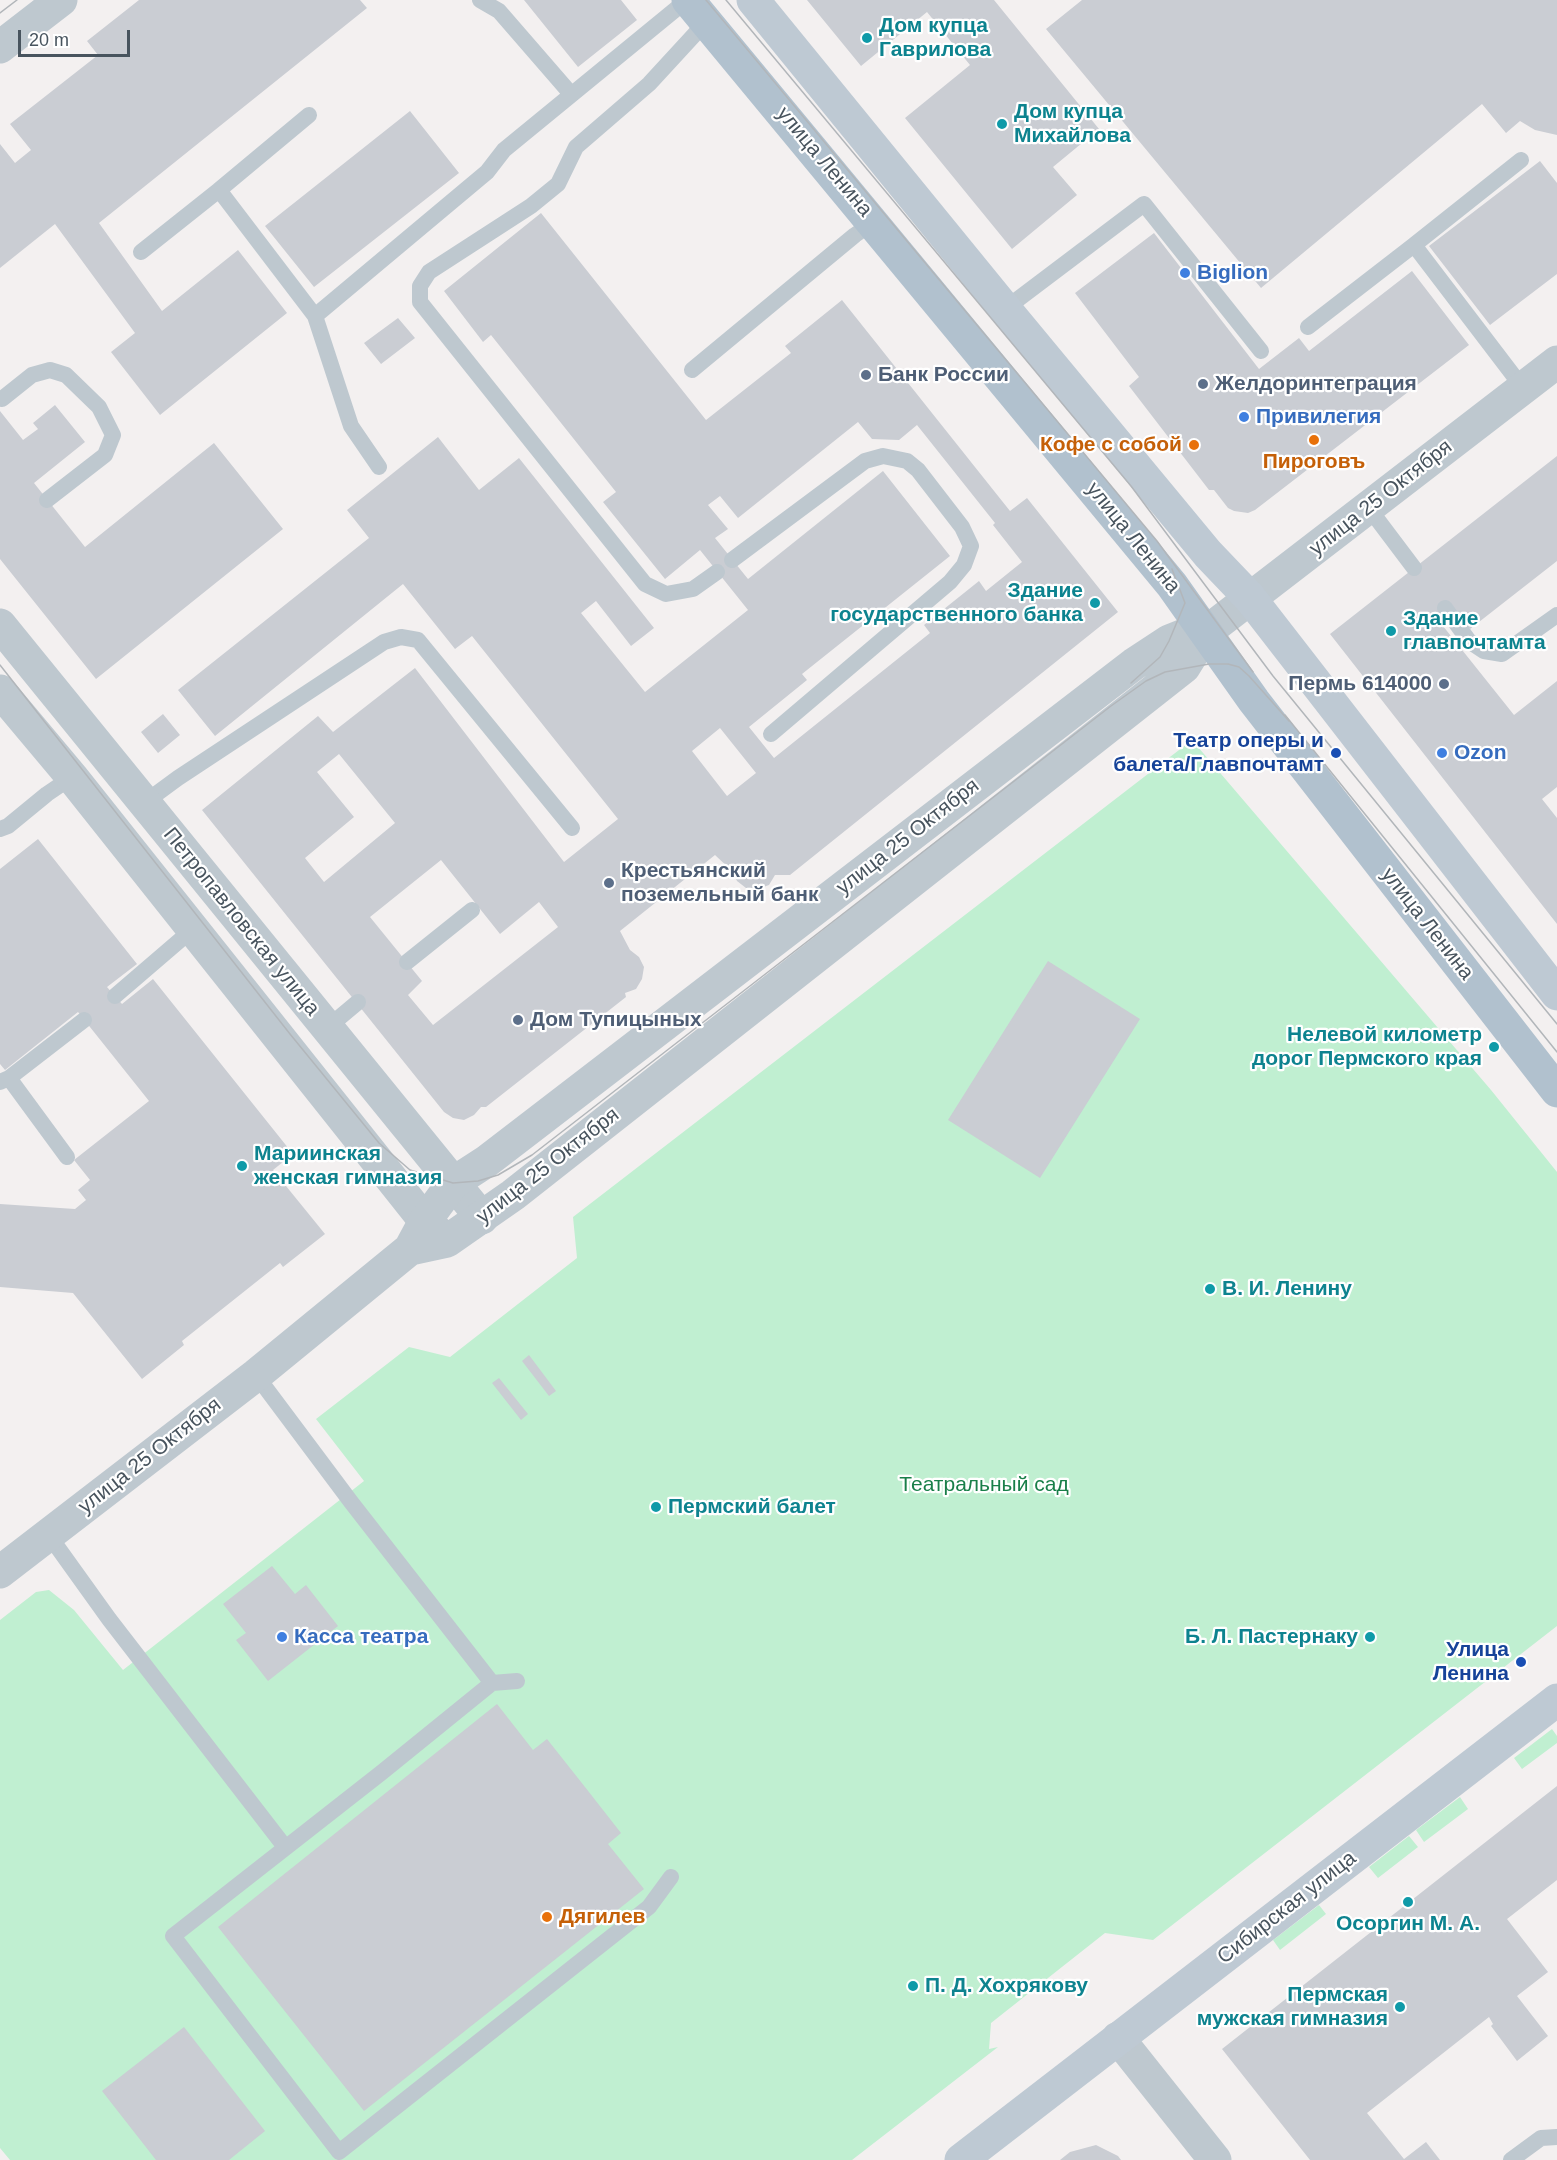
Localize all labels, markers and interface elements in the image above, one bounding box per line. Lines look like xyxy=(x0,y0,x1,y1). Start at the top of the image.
place label: Дом купца Гаврилова xyxy=(879,13,991,63)
scale bar xyxy=(21,18,134,56)
text: 20 m xyxy=(29,30,69,50)
marker: Дом купца Гаврилова xyxy=(860,31,874,45)
place label: Дом купца Михайлова xyxy=(1014,99,1131,149)
street label: улица Ленина xyxy=(771,102,877,222)
marker: Дом купца Михайлова xyxy=(995,117,1009,131)
place label: Biglion xyxy=(1197,260,1268,286)
marker: Biglion xyxy=(1178,266,1192,280)
place label: Банк России xyxy=(878,362,1009,388)
marker: Банк России xyxy=(859,368,873,382)
place label: Желдоринтеграция xyxy=(1215,371,1417,397)
marker: Желдоринтеграция xyxy=(1196,377,1210,391)
place label: Привилегия xyxy=(1256,404,1381,430)
marker: Привилегия xyxy=(1237,410,1251,424)
place label: Кофе с собой xyxy=(1040,432,1182,458)
marker: Пироговъ xyxy=(1307,433,1321,447)
street label: улица 25 Октября xyxy=(1305,434,1457,562)
marker: Кофе с собой xyxy=(1187,438,1201,452)
place label: Пироговъ xyxy=(1263,449,1365,475)
street label: улица Ленина xyxy=(1081,477,1185,599)
place label: Здание государственного банка xyxy=(830,578,1083,628)
marker: Здание государственного банка xyxy=(1088,596,1102,610)
place label: Здание главпочтамта xyxy=(1403,606,1546,656)
marker: Здание главпочтамта xyxy=(1384,624,1398,638)
place label: Пермь 614000 xyxy=(1288,671,1432,697)
marker: Пермь 614000 xyxy=(1437,677,1451,691)
place label: Театр оперы и балета/Главпочтамт xyxy=(1113,728,1324,778)
place label: Ozon xyxy=(1454,740,1506,766)
marker: Театр оперы и балета/Главпочтамт xyxy=(1329,746,1343,760)
marker: Ozon xyxy=(1435,746,1449,760)
street label: улица 25 Октября xyxy=(832,773,984,901)
street label: Петропавловская улица xyxy=(157,823,325,1021)
place label: Крестьянский поземельный банк xyxy=(621,858,818,908)
street label: улица Ленина xyxy=(1375,863,1479,985)
marker: Крестьянский поземельный банк xyxy=(602,876,616,890)
place label: Дом Тупицыных xyxy=(530,1007,702,1033)
marker: Дом Тупицыных xyxy=(511,1013,525,1027)
place label: Нелевой километр дорог Пермского края xyxy=(1252,1022,1482,1072)
marker: Нелевой километр дорог Пермского края xyxy=(1487,1040,1501,1054)
street label: улица 25 Октября xyxy=(472,1102,624,1230)
place label: Мариинская женская гимназия xyxy=(254,1141,442,1191)
marker: Мариинская женская гимназия xyxy=(235,1159,249,1173)
place label: В. И. Ленину xyxy=(1222,1276,1352,1302)
marker: В. И. Ленину xyxy=(1203,1282,1217,1296)
street label: улица 25 Октября xyxy=(74,1392,226,1520)
park label: Театральный сад xyxy=(899,1472,1069,1498)
place label: Пермский балет xyxy=(668,1494,836,1520)
marker: Пермский балет xyxy=(649,1500,663,1514)
place label: Касса театра xyxy=(294,1624,428,1650)
place label: Б. Л. Пастернаку xyxy=(1185,1624,1358,1650)
marker: Касса театра xyxy=(275,1630,289,1644)
marker: Б. Л. Пастернаку xyxy=(1363,1630,1377,1644)
place label: Улица Ленина xyxy=(1433,1637,1509,1687)
marker: Улица Ленина xyxy=(1514,1655,1528,1669)
street label: Сибирская улица xyxy=(1213,1846,1361,1970)
marker: Осоргин М. А. xyxy=(1401,1895,1415,1909)
place label: Дягилев xyxy=(559,1904,646,1930)
marker: Дягилев xyxy=(540,1910,554,1924)
place label: Осоргин М. А. xyxy=(1336,1911,1480,1937)
place label: П. Д. Хохрякову xyxy=(925,1973,1088,1999)
marker: П. Д. Хохрякову xyxy=(906,1979,920,1993)
place label: Пермская мужская гимназия xyxy=(1197,1982,1388,2032)
marker: Пермская мужская гимназия xyxy=(1393,2000,1407,2014)

